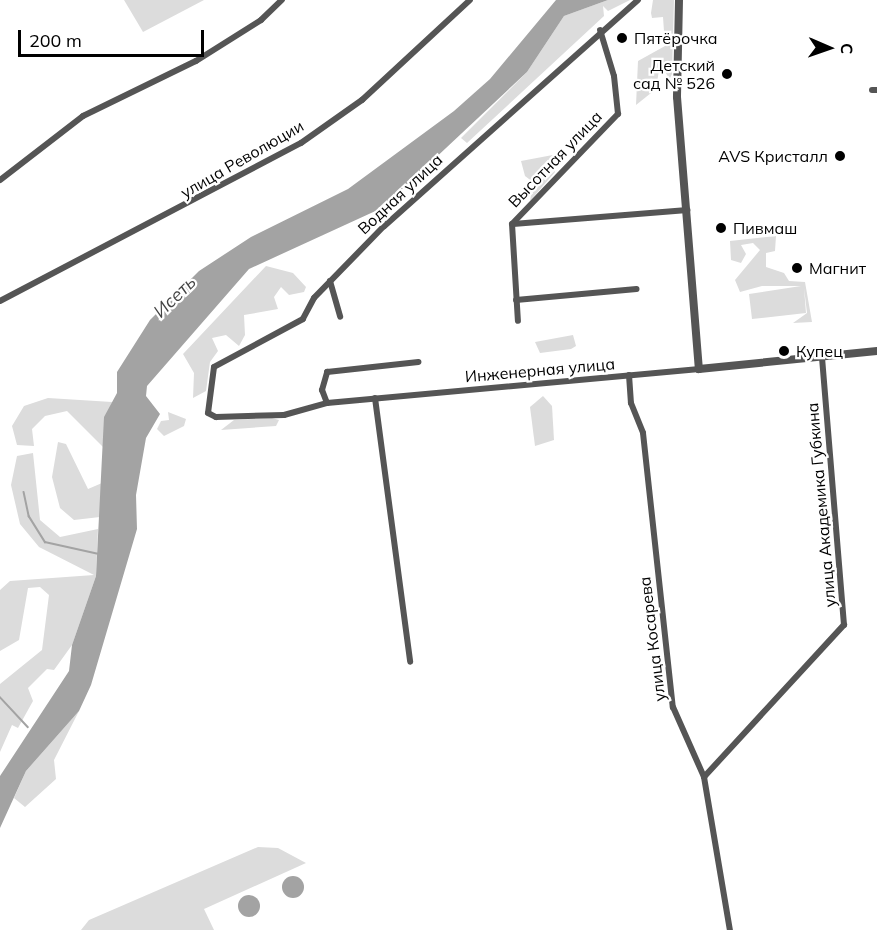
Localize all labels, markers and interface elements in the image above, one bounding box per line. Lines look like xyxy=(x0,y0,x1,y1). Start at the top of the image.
scale bar xyxy=(21,18,207,56)
north arrow xyxy=(799,18,859,78)
place label: Пятёрочка xyxy=(634,28,718,48)
text: 200 m xyxy=(29,29,82,52)
marker: Пятёрочка xyxy=(615,31,629,45)
text: С xyxy=(837,43,857,54)
place label: Детcкий сад № 526 xyxy=(633,55,715,93)
marker: Детcкий сад № 526 xyxy=(720,67,734,81)
street label: Высотная улица xyxy=(504,107,606,211)
street label: улица Революции xyxy=(177,116,307,202)
place label: AVS Кристалл xyxy=(718,146,828,166)
marker: AVS Кристалл xyxy=(833,149,847,163)
street label: Водная улица xyxy=(354,150,446,238)
place label: Пивмаш xyxy=(733,218,797,238)
marker: Пивмаш xyxy=(714,221,728,235)
place label: Магнит xyxy=(809,258,866,278)
marker: Магнит xyxy=(790,261,804,275)
water label: Исеть xyxy=(149,272,201,322)
place label: Купец xyxy=(796,341,843,361)
marker: Купец xyxy=(777,344,791,358)
street label: Инженерная улица xyxy=(464,354,616,386)
street label: улица Академика Губкина xyxy=(802,402,840,608)
street label: улица Косарева xyxy=(635,575,669,703)

